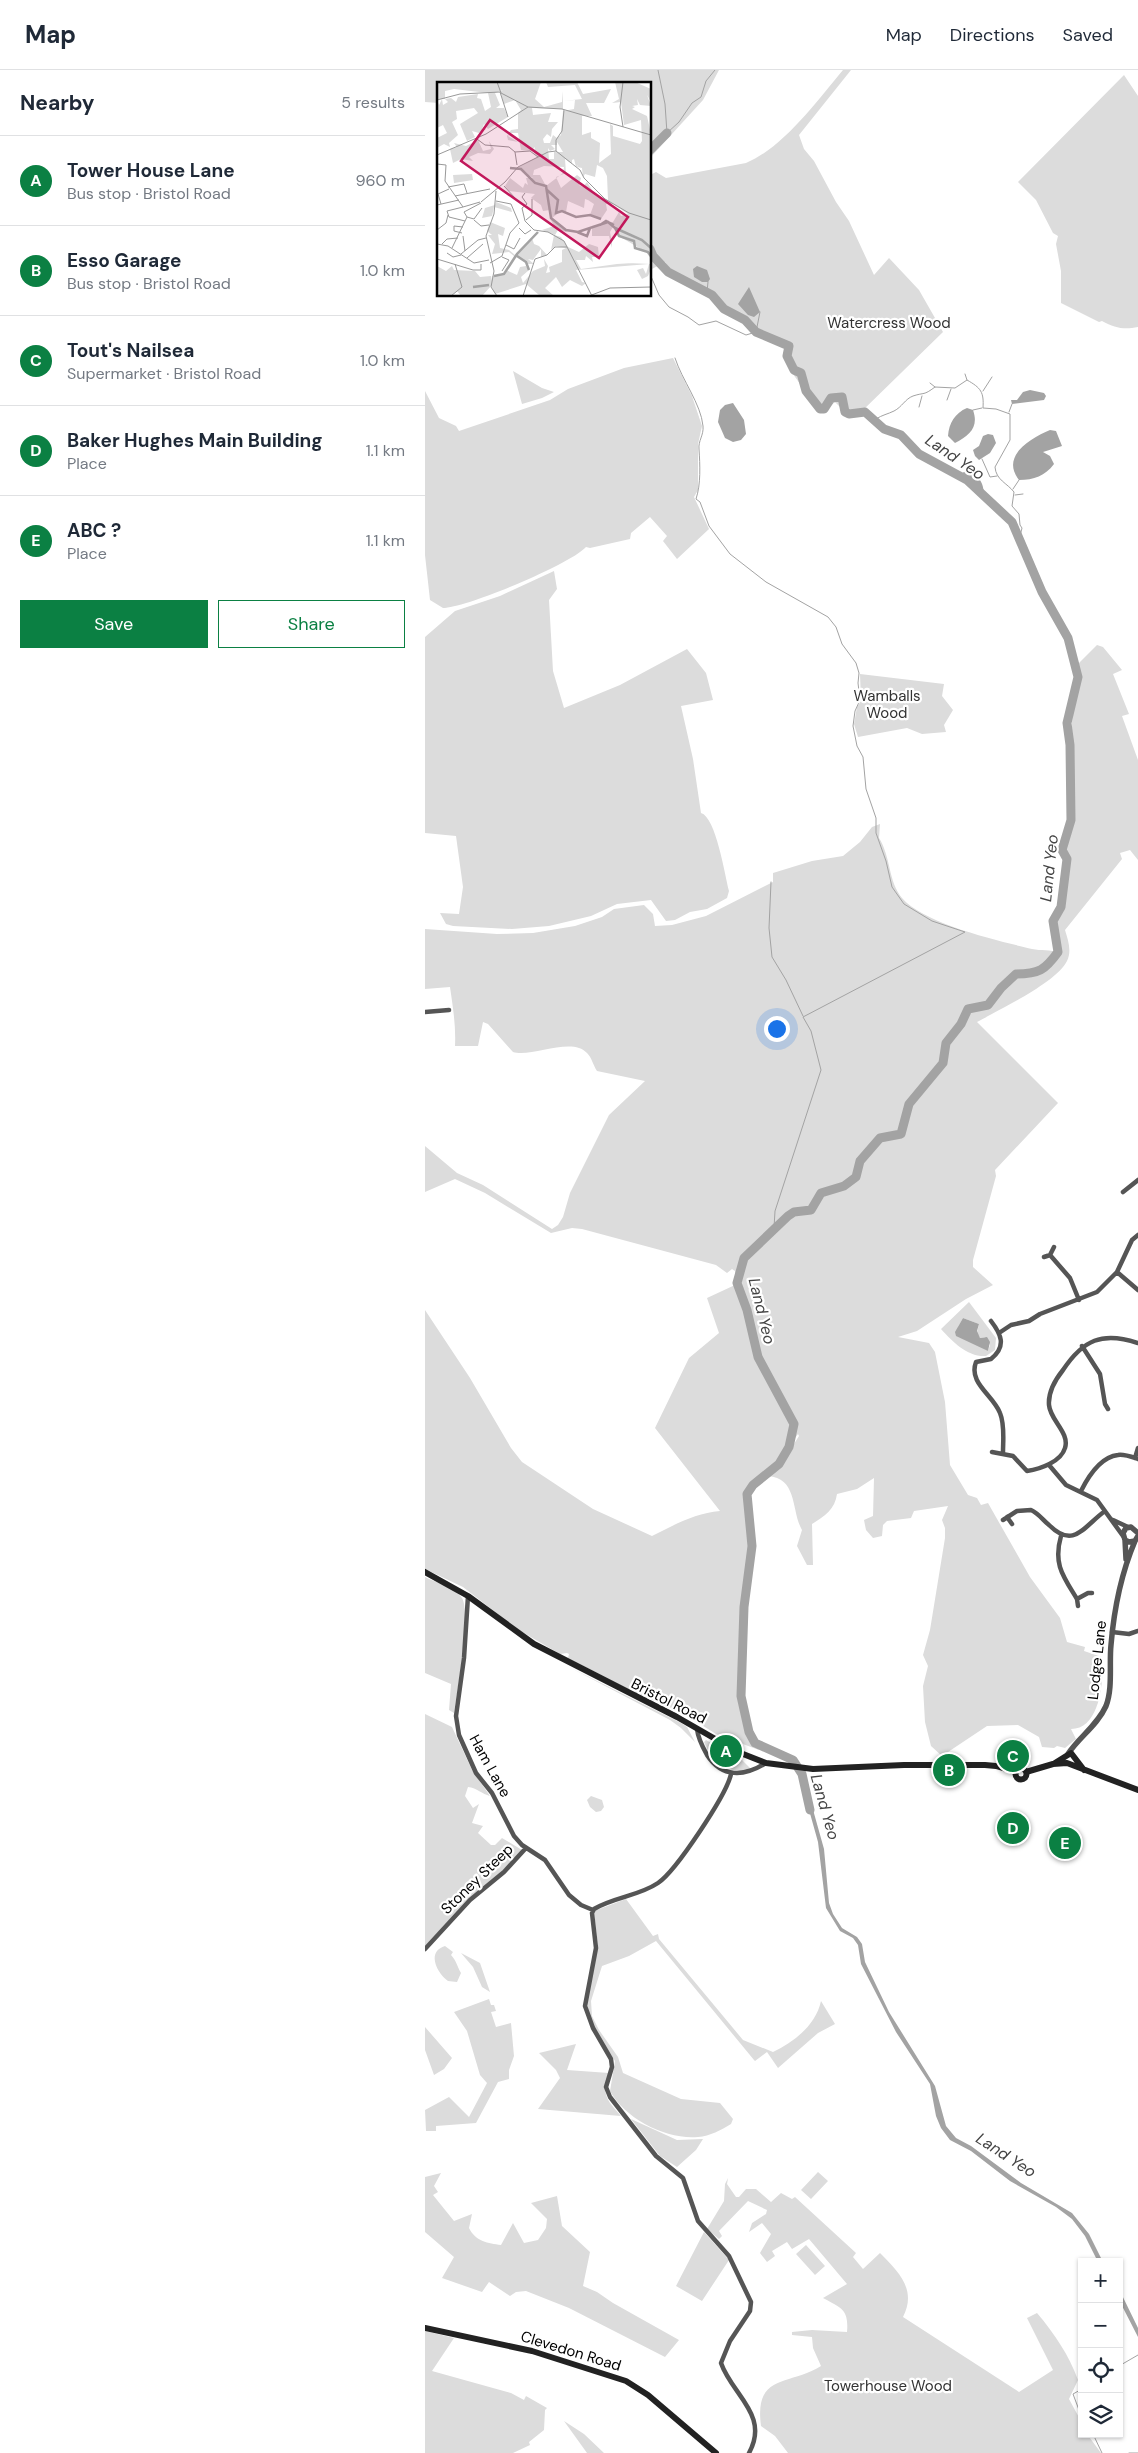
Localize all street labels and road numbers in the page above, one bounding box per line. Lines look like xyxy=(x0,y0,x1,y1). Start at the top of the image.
street label: Lodge Lane xyxy=(1083,1619,1111,1701)
street label: Bristol Road xyxy=(628,1673,710,1729)
street label: Ham Lane xyxy=(465,1731,515,1801)
street label: Stoney Steep xyxy=(437,1839,517,1919)
street label: Clevedon Road xyxy=(518,2326,624,2376)

